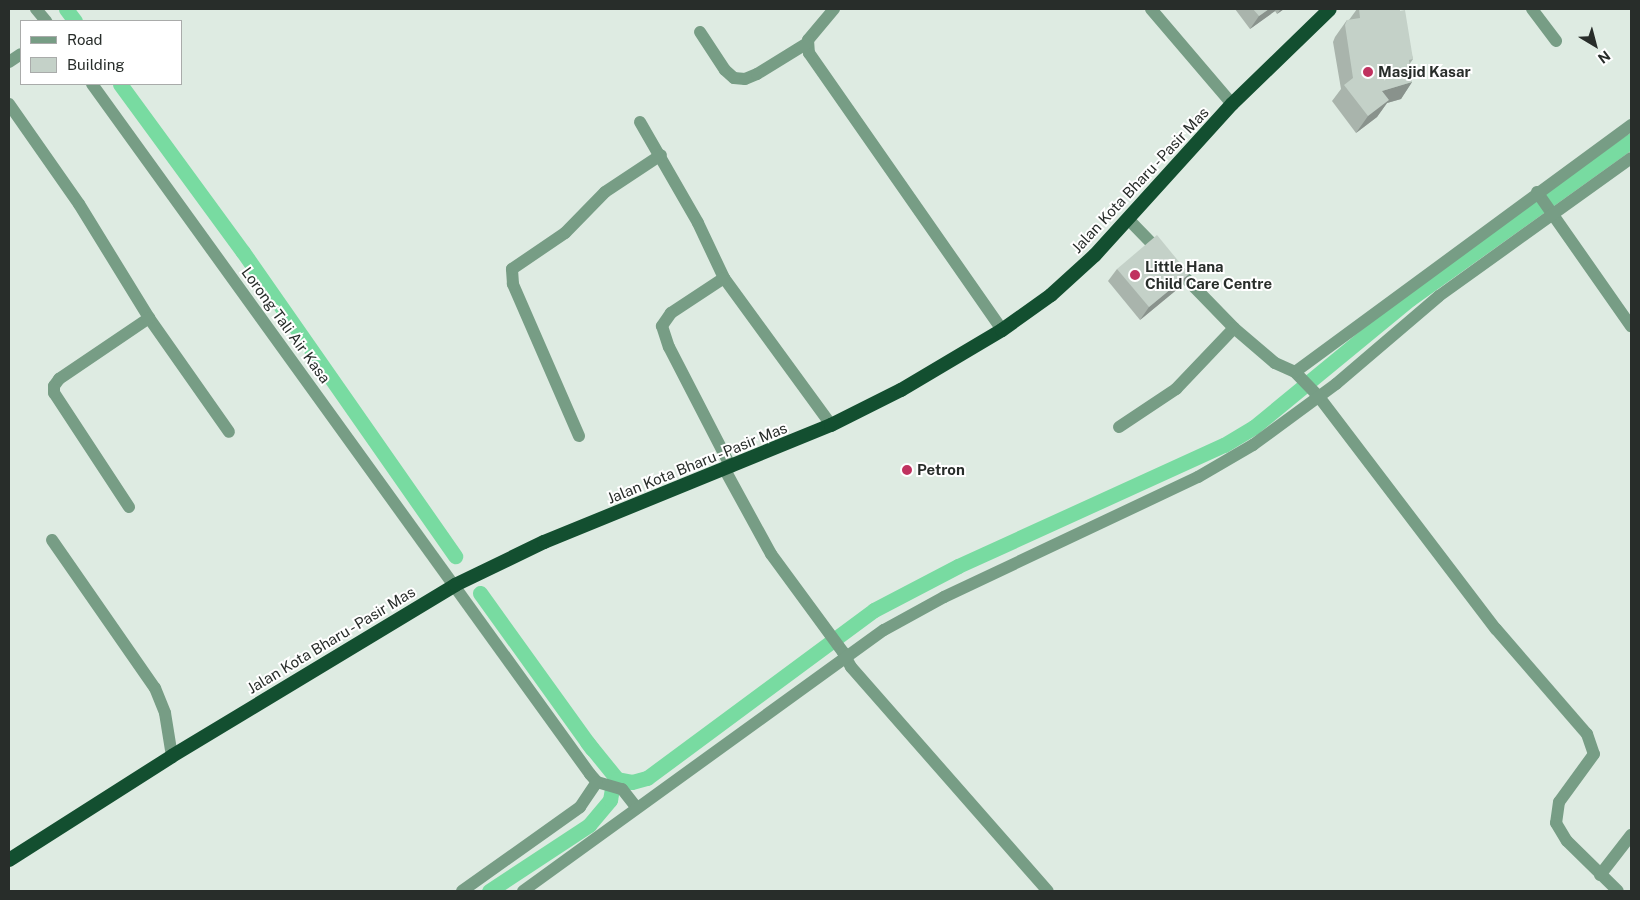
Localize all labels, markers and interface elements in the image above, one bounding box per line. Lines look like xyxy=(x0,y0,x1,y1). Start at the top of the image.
legend xyxy=(20,20,182,85)
north arrow xyxy=(1570,20,1620,70)
text: Road xyxy=(67,31,103,48)
text: N xyxy=(1595,47,1613,67)
text: Building xyxy=(67,56,125,73)
place label: Masjid Kasar xyxy=(1378,63,1471,81)
marker: Masjid Kasar xyxy=(1362,66,1374,78)
street label: Jalan Kota Bharu - Pasir Mas xyxy=(1066,102,1214,258)
place label: Little Hana Child Care Centre xyxy=(1145,257,1272,292)
street label: Lorong Tali Air Kasa xyxy=(238,263,334,387)
marker: Little Hana Child Care Centre xyxy=(1129,269,1141,281)
street label: Jalan Kota Bharu - Pasir Mas xyxy=(602,418,792,508)
place label: Petron xyxy=(917,461,965,479)
marker: Petron xyxy=(901,464,913,476)
street label: Jalan Kota Bharu - Pasir Mas xyxy=(242,582,420,698)

